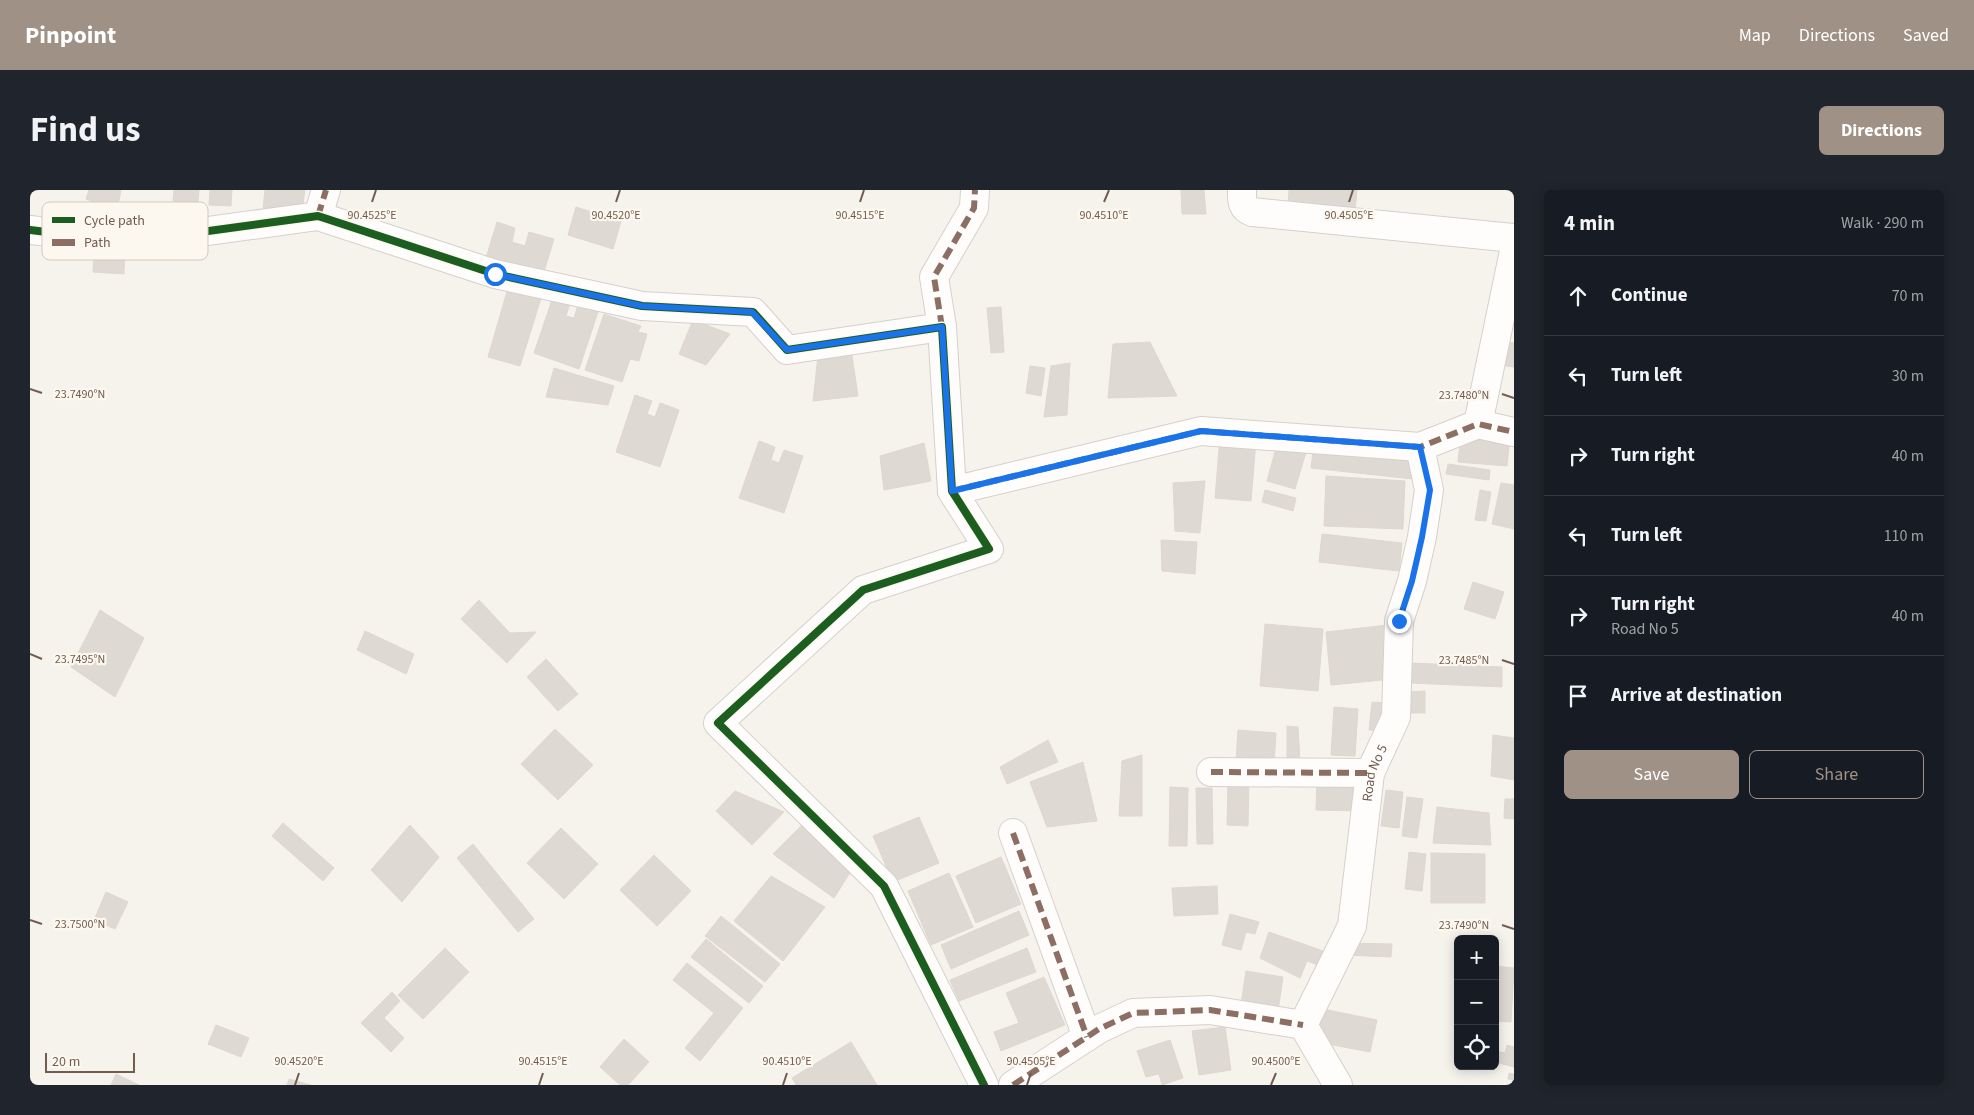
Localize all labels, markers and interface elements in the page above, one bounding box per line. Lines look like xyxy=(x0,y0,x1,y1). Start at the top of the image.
text: Pinpoint xyxy=(25,18,116,53)
text: Map xyxy=(1739,23,1771,48)
text: Directions xyxy=(1799,23,1875,48)
text: Saved xyxy=(1903,23,1949,48)
text: Find us xyxy=(30,105,140,155)
button: Directions xyxy=(1819,106,1944,155)
legend xyxy=(42,202,208,260)
text: 90.4525°E xyxy=(347,207,397,224)
text: 90.4520°E xyxy=(591,207,641,224)
text: 90.4515°E xyxy=(835,207,885,224)
text: 90.4510°E xyxy=(1079,207,1129,224)
text: 90.4505°E xyxy=(1324,207,1374,224)
text: 4 min xyxy=(1564,208,1615,238)
text: Cycle path xyxy=(84,211,145,231)
text: Walk · 290 m xyxy=(1841,212,1924,234)
text: Path xyxy=(84,233,111,253)
route start xyxy=(484,263,507,286)
icon: ahead xyxy=(1564,282,1592,310)
text: Continue xyxy=(1611,282,1688,309)
text: 70 m xyxy=(1892,285,1924,307)
icon: left xyxy=(1564,362,1592,390)
text: Turn left xyxy=(1611,362,1682,389)
text: 30 m xyxy=(1892,365,1924,387)
text: 23.7490°N xyxy=(55,386,105,403)
text: 23.7480°N xyxy=(1439,387,1489,404)
icon: right xyxy=(1564,442,1592,470)
text: Turn right xyxy=(1611,442,1695,469)
text: 40 m xyxy=(1892,445,1924,467)
icon: left xyxy=(1564,522,1592,550)
text: Turn left xyxy=(1611,522,1682,549)
text: 110 m xyxy=(1884,525,1924,547)
text: Turn right xyxy=(1611,591,1695,618)
icon: right xyxy=(1564,602,1592,630)
text: 40 m xyxy=(1892,605,1924,627)
route end xyxy=(1388,610,1411,633)
text: Road No 5 xyxy=(1611,618,1679,640)
text: 23.7495°N xyxy=(55,651,105,668)
text: 23.7485°N xyxy=(1439,652,1489,669)
icon: arrive xyxy=(1564,682,1592,710)
text: Arrive at destination xyxy=(1611,682,1782,709)
street label: Road No 5 xyxy=(1358,741,1393,803)
button: Save xyxy=(1564,750,1739,799)
button: Share xyxy=(1749,750,1924,799)
text: 23.7500°N xyxy=(55,916,105,933)
text: 23.7490°N xyxy=(1439,917,1489,934)
map controls xyxy=(1454,935,1499,1070)
button: + xyxy=(1454,935,1499,980)
button: − xyxy=(1454,980,1499,1025)
button: locate xyxy=(1454,1025,1499,1070)
scale bar xyxy=(45,1050,135,1073)
text: 20 m xyxy=(52,1052,80,1072)
text: 90.4520°E xyxy=(274,1053,324,1070)
text: 90.4515°E xyxy=(518,1053,568,1070)
text: 90.4510°E xyxy=(762,1053,812,1070)
text: 90.4505°E xyxy=(1006,1053,1056,1070)
text: 90.4500°E xyxy=(1251,1053,1301,1070)

